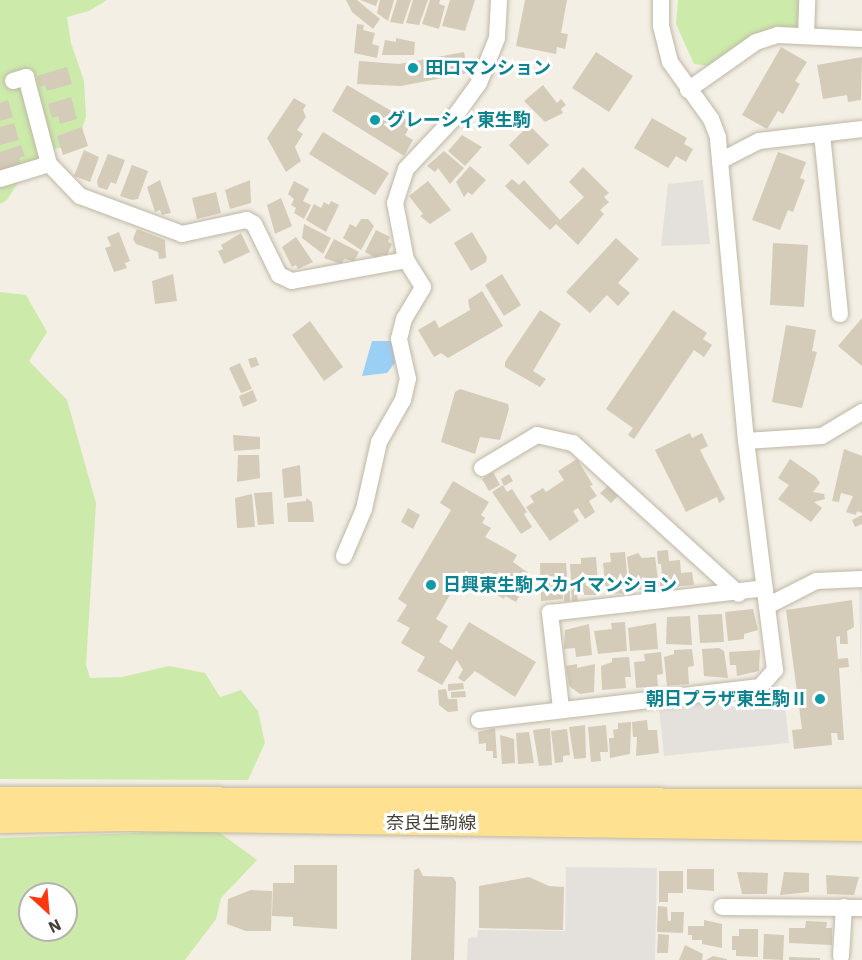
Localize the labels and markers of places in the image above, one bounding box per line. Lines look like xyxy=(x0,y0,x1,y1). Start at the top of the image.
place label: 田口マンション xyxy=(425,57,551,79)
marker: 田口マンション xyxy=(406,61,420,75)
place label: グレーシィ東生駒 xyxy=(387,109,531,131)
marker: グレーシィ東生駒 xyxy=(368,113,382,127)
place label: 日興東生駒スカイマンション xyxy=(443,574,677,596)
marker: 日興東生駒スカイマンション xyxy=(424,578,438,592)
place label: 朝日プラザ東生駒Ⅱ xyxy=(646,688,808,710)
marker: 朝日プラザ東生駒Ⅱ xyxy=(813,692,827,706)

